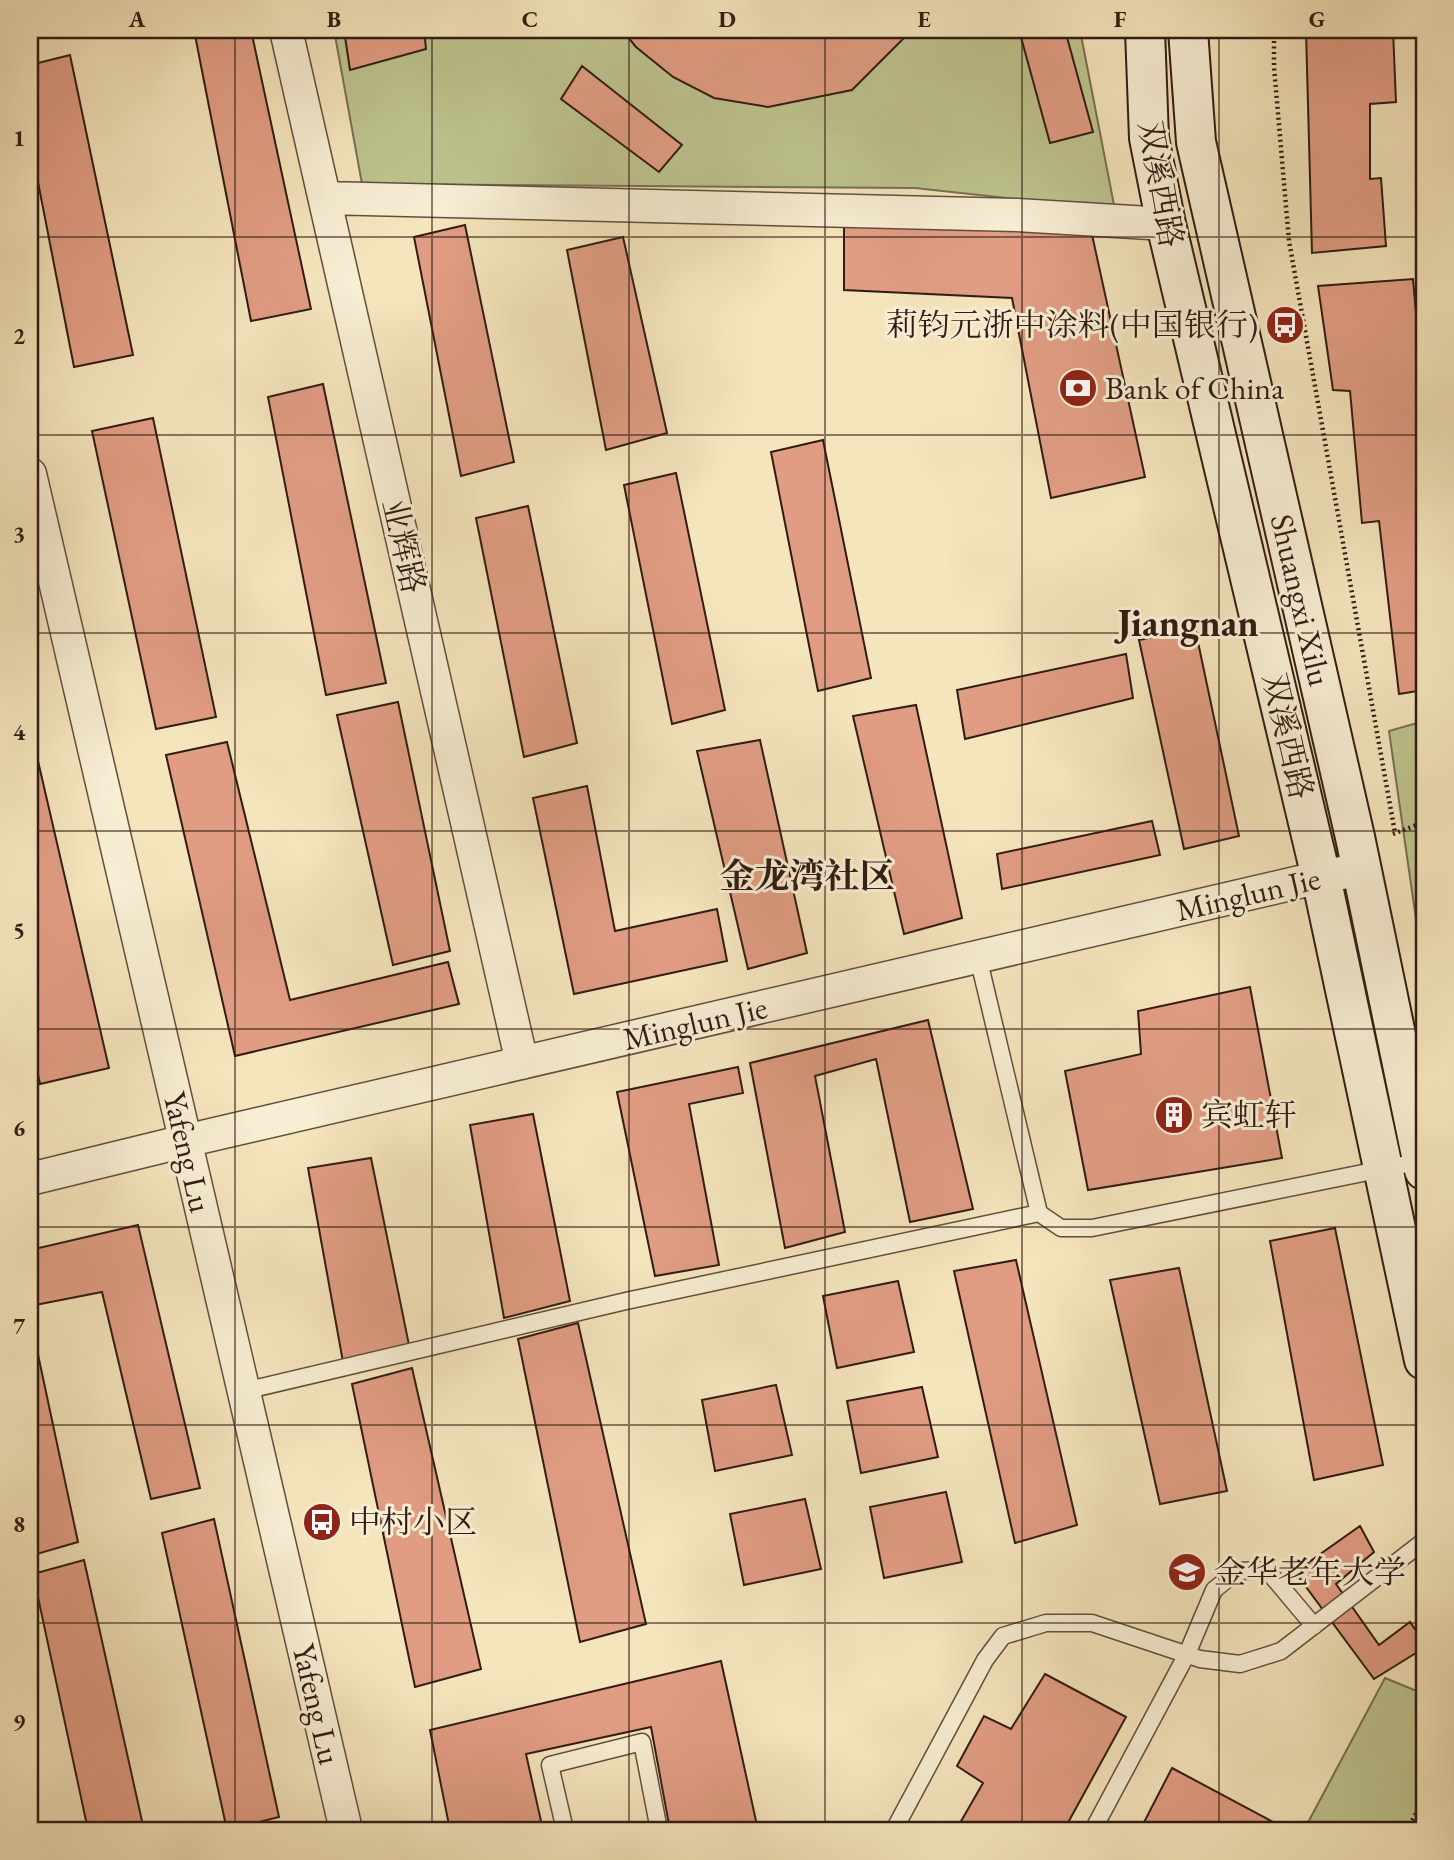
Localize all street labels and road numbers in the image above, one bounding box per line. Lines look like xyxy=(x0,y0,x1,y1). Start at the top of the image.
street label: 双溪西路 xyxy=(1129,117,1193,251)
street label: 业辉路 xyxy=(373,494,435,598)
street label: Shuangxi Xilu xyxy=(1261,510,1341,690)
street label: 双溪西路 xyxy=(1253,669,1323,803)
street label: Minglun Jie xyxy=(1172,857,1324,931)
street label: Minglun Jie xyxy=(619,986,771,1060)
street label: Yafeng Lu xyxy=(154,1087,222,1217)
street label: Yafeng Lu xyxy=(283,1639,351,1769)

